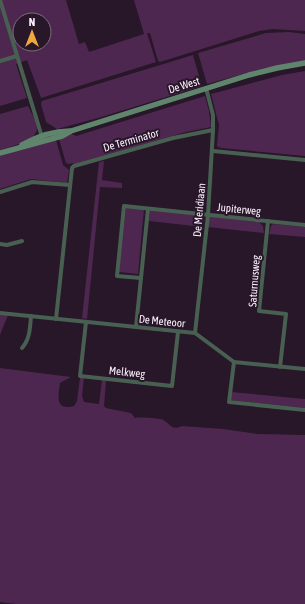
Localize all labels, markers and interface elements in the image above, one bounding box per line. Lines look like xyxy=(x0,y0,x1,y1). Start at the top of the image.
north arrow xyxy=(12,12,52,52)
text: N xyxy=(29,16,35,28)
street label: De West xyxy=(167,75,201,95)
street label: De Terminator xyxy=(102,126,161,154)
street label: De Meridiaan xyxy=(191,183,207,237)
street label: Jupiterweg xyxy=(216,201,262,217)
street label: Saturnusweg xyxy=(246,254,262,307)
street label: De Meteoor xyxy=(138,313,187,329)
street label: Melkweg xyxy=(108,364,146,380)

